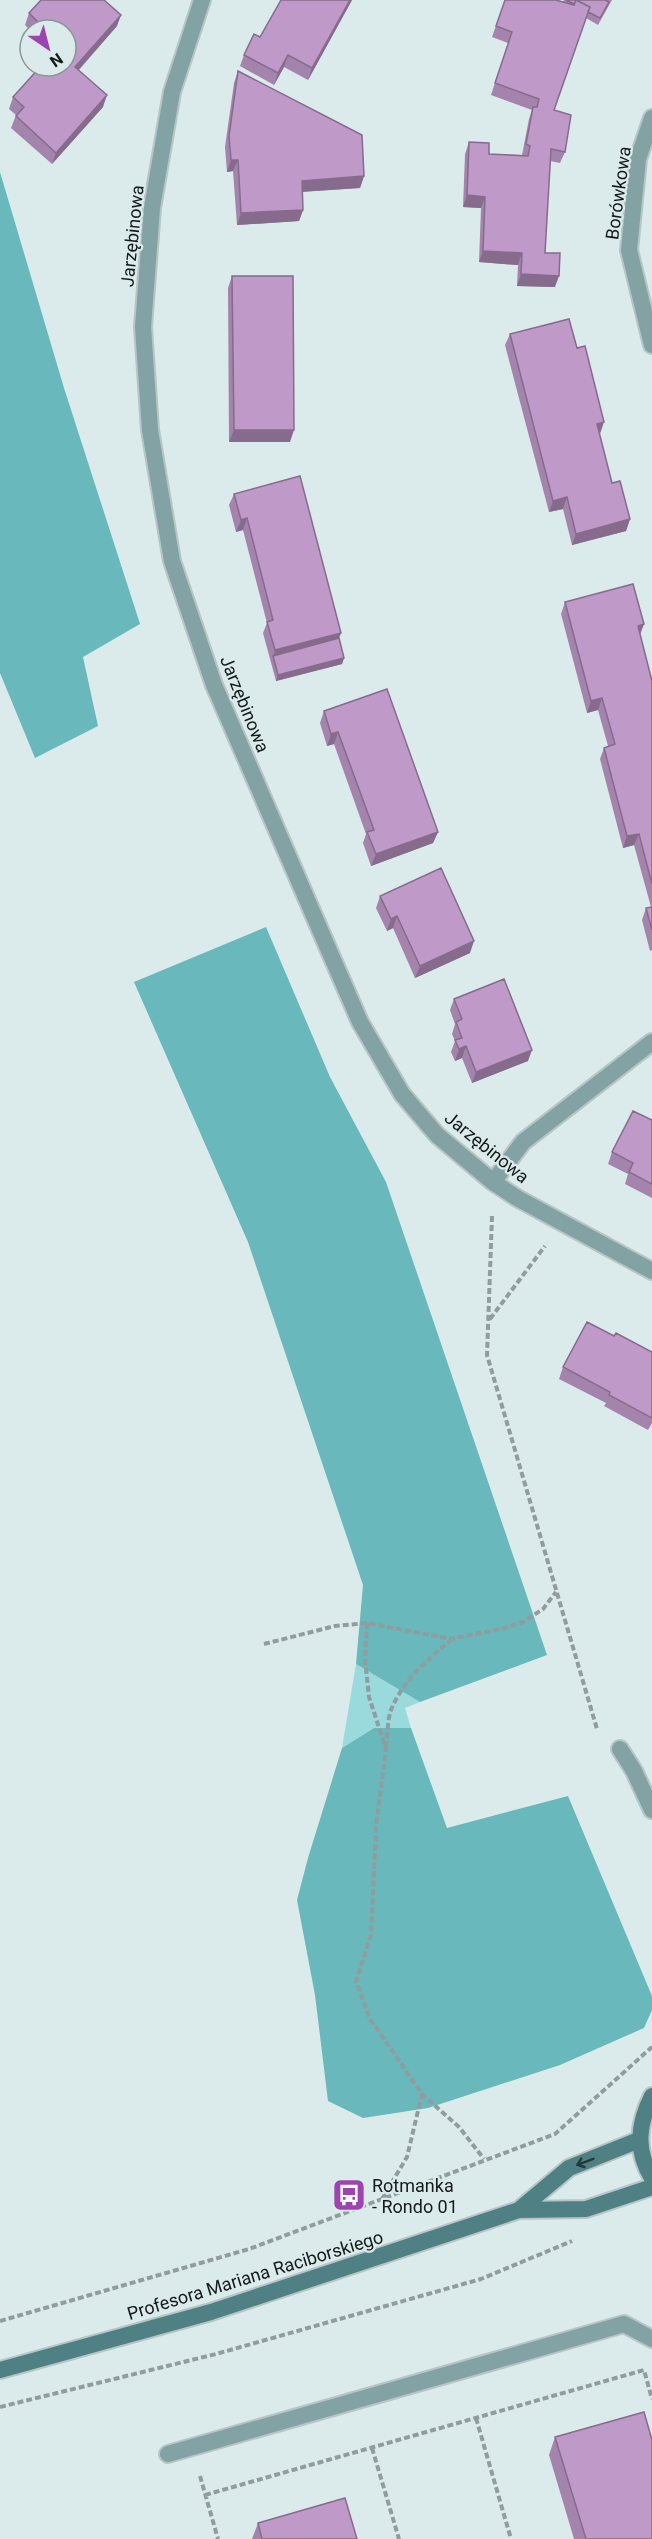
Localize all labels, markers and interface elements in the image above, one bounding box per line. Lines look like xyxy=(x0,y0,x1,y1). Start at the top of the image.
north arrow xyxy=(18,18,78,78)
text: N xyxy=(46,49,66,71)
street label: Borówkowa xyxy=(601,145,635,241)
street label: Jarzębinowa xyxy=(116,184,148,288)
street label: Jarzębinowa xyxy=(216,653,274,755)
street label: Jarzębinowa xyxy=(441,1107,533,1187)
one-way arrow xyxy=(576,2157,595,2168)
place label: Rotmanka - Rondo 01 xyxy=(372,2175,458,2217)
bus stop icon: Rotmanka - Rondo 01 xyxy=(331,2177,367,2213)
street label: Profesora Mariana Raciborskiego xyxy=(124,2226,386,2324)

